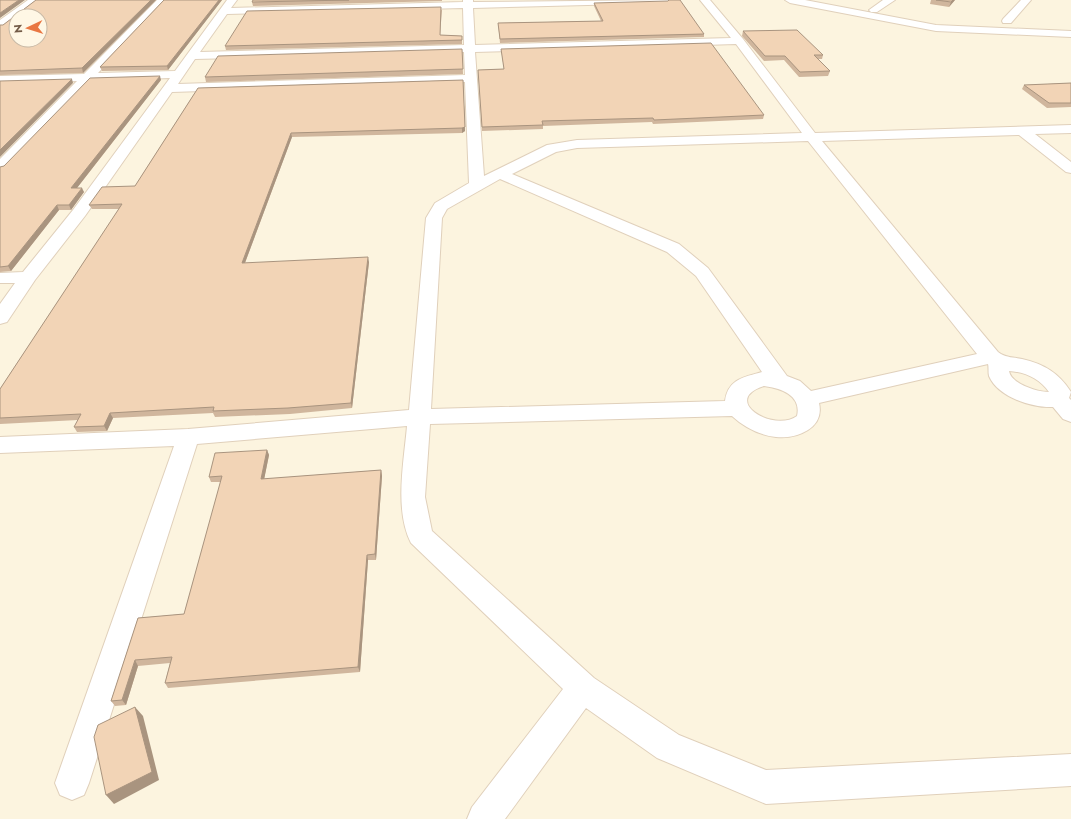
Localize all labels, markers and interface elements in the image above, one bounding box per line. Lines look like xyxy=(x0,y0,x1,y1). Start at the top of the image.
north arrow xyxy=(8,8,48,48)
text: N xyxy=(10,24,26,34)

